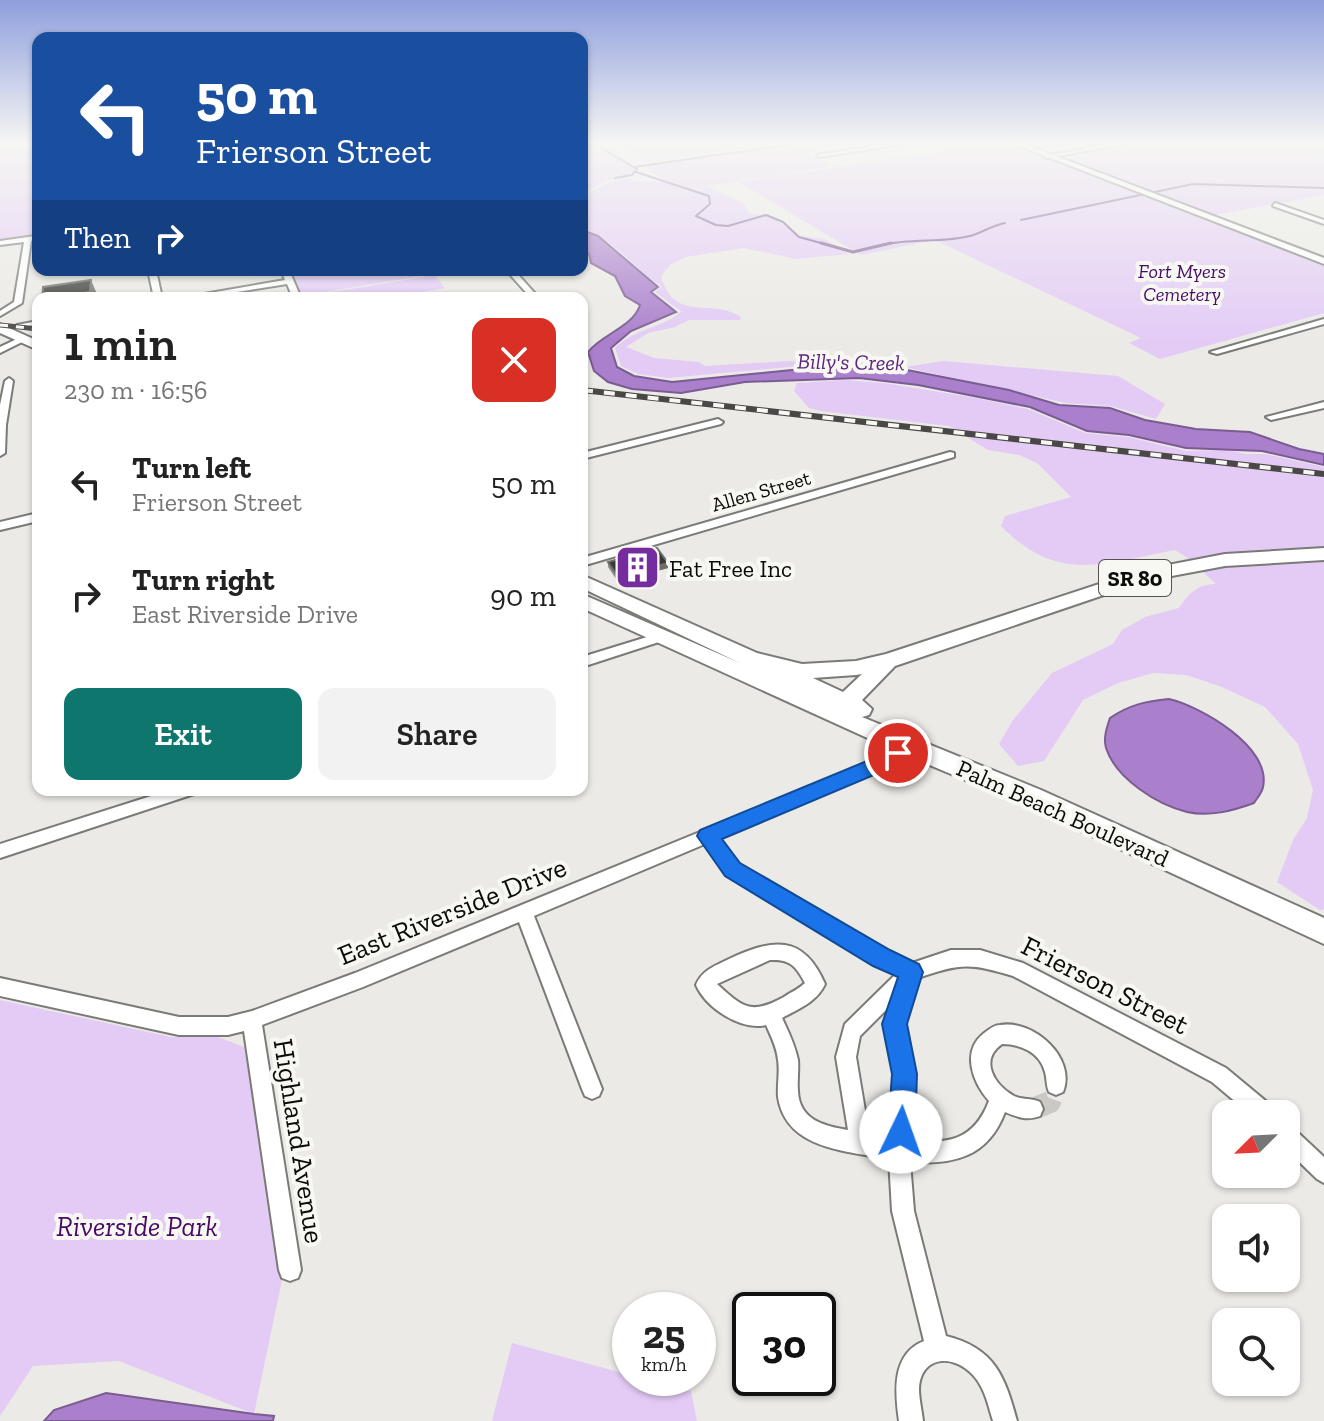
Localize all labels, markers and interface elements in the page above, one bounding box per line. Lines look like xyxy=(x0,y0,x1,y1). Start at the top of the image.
text: 50 m xyxy=(196,61,317,128)
icon: left xyxy=(64,64,168,168)
text: Frierson Street xyxy=(196,129,431,172)
icon: right xyxy=(147,216,191,260)
text: Then xyxy=(64,220,131,256)
park label: Fort Myers Cemetery xyxy=(1138,259,1226,306)
text: 1 min xyxy=(64,315,177,372)
button: close xyxy=(472,318,556,402)
water label: Billy's Creek xyxy=(797,348,905,376)
text: 230 m · 16:56 xyxy=(64,374,208,406)
text: Turn left xyxy=(132,450,251,486)
icon: left xyxy=(64,462,108,506)
street label: Allen Street xyxy=(709,465,814,517)
text: 50 m xyxy=(491,466,556,502)
text: Frierson Street xyxy=(132,486,302,518)
building icon: Fat Free Inc xyxy=(614,544,662,592)
place label: Fat Free Inc xyxy=(669,554,792,583)
road number: SR 80 xyxy=(1099,560,1171,596)
text: Turn right xyxy=(132,562,274,598)
icon: right xyxy=(64,574,108,618)
text: 90 m xyxy=(490,578,556,614)
text: East Riverside Drive xyxy=(132,598,358,630)
button: Exit xyxy=(64,688,302,780)
button: Share xyxy=(318,688,556,780)
pin xyxy=(864,719,932,787)
icon: arrive xyxy=(876,731,920,775)
street label: Palm Beach Boulevard xyxy=(952,753,1174,873)
street label: East Riverside Drive xyxy=(333,850,571,972)
street label: Frierson Street xyxy=(1016,929,1195,1042)
street label: Highland Avenue xyxy=(267,1036,331,1246)
position arrow xyxy=(859,1090,943,1174)
north arrow xyxy=(1212,1100,1300,1188)
map controls xyxy=(1212,1100,1300,1396)
button: sound xyxy=(1212,1204,1300,1292)
park label: Riverside Park xyxy=(56,1210,218,1243)
speed limit sign: 30 xyxy=(732,1292,836,1396)
button: search xyxy=(1212,1308,1300,1396)
text: 25 xyxy=(643,1310,685,1358)
text: km/h xyxy=(641,1352,687,1376)

